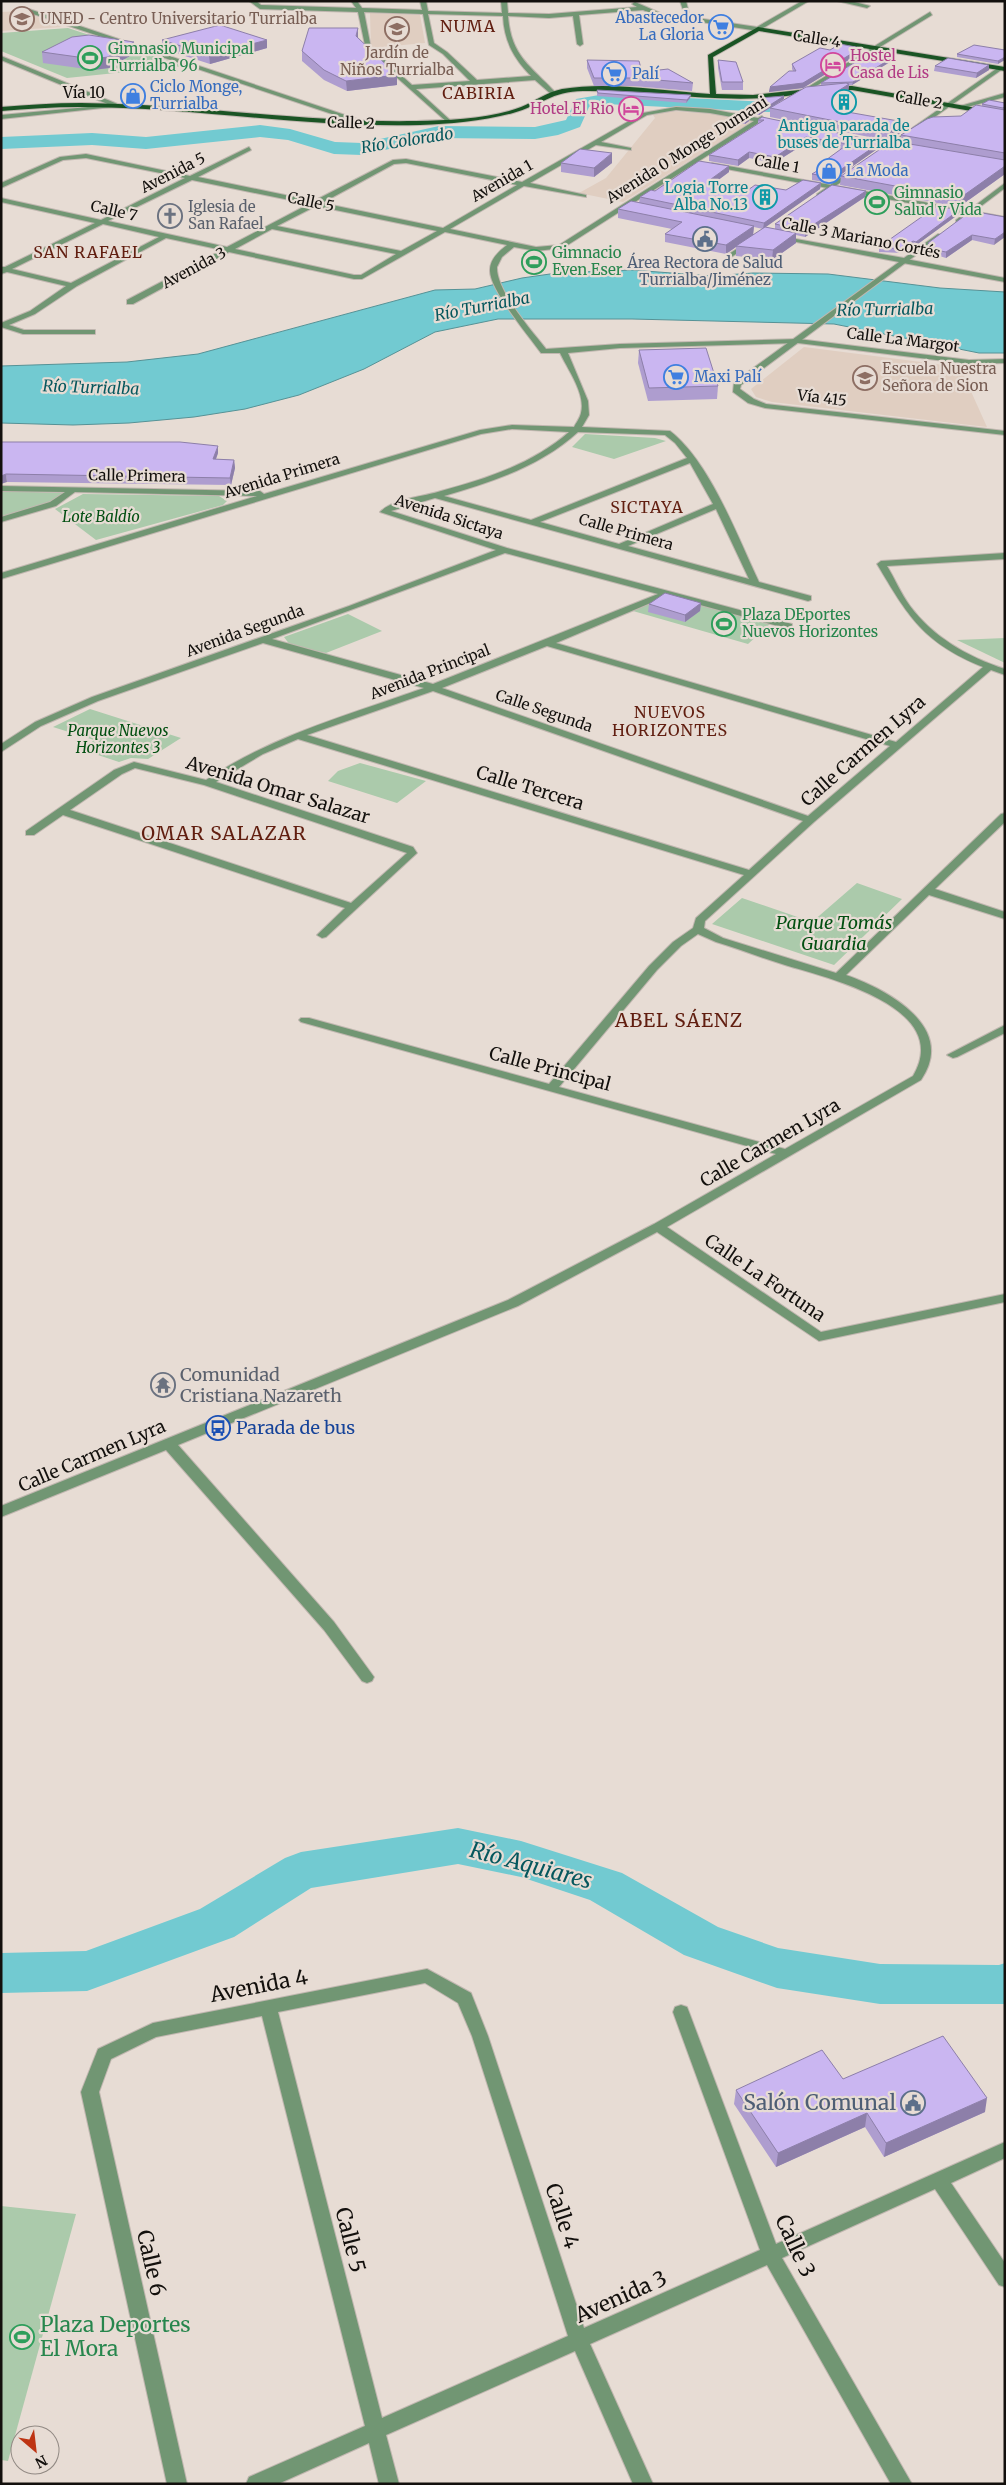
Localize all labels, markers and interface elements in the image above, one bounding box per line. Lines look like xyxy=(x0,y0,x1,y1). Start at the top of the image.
school or university icon: UNED - Centro Universitario Turrialba xyxy=(9,6,35,32)
place label: Abastecedor La Gloria xyxy=(614,8,704,44)
place label: UNED - Centro Universitario Turrialba xyxy=(40,9,317,28)
supermarket icon: Abastecedor La Gloria xyxy=(708,14,734,40)
school or university icon: Jardín de Niños Turrialba xyxy=(384,16,410,42)
district label: NUMA xyxy=(440,16,496,36)
street label: Calle 4 xyxy=(792,25,842,52)
place label: Gimnasio Municipal Turrialba 96 xyxy=(108,39,254,75)
place label: Jardín de Niños Turrialba xyxy=(340,43,454,79)
sports icon: Gimnasio Municipal Turrialba 96 xyxy=(77,45,103,71)
place label: Hostel Casa de Lis xyxy=(850,46,929,82)
hotel icon: Hostel Casa de Lis xyxy=(820,52,846,78)
supermarket icon: Palí xyxy=(601,61,627,87)
place label: Palí xyxy=(632,64,660,83)
place label: Ciclo Monge, Turrialba xyxy=(150,77,243,113)
street label: Vía 10 xyxy=(62,83,105,102)
shop icon: Ciclo Monge, Turrialba xyxy=(120,83,146,109)
district label: CABIRIA xyxy=(442,83,516,103)
street label: Calle 2 xyxy=(894,86,944,113)
building icon: Antigua parada de buses de Turrialba xyxy=(831,89,857,115)
street label: Avenida 0 Monge Dumani xyxy=(602,92,771,208)
hotel icon: Hotel El Rio xyxy=(618,96,644,122)
place label: Hotel El Rio xyxy=(530,99,614,118)
street label: Calle 2 xyxy=(327,112,375,133)
place label: Antigua parada de buses de Turrialba xyxy=(776,116,911,152)
water label: Río Colorado xyxy=(359,123,455,157)
street label: Avenida 5 xyxy=(136,148,208,197)
street label: Calle 1 xyxy=(753,150,801,177)
street label: Avenida 1 xyxy=(467,155,536,206)
shop icon: La Moda xyxy=(816,158,842,184)
place label: La Moda xyxy=(846,161,908,180)
place label: Logia Torre Alba No.13 xyxy=(664,178,748,214)
place label: Gimnasio Salud y Vida xyxy=(894,183,982,219)
building icon: Logia Torre Alba No.13 xyxy=(752,184,778,210)
street label: Calle 5 xyxy=(286,187,336,216)
sports icon: Gimnasio Salud y Vida xyxy=(864,189,890,215)
street label: Calle 7 xyxy=(89,196,140,225)
place label: Iglesia de San Rafael xyxy=(188,197,264,233)
church icon: Iglesia de San Rafael xyxy=(157,203,183,229)
street label: Calle 3 Mariano Cortés xyxy=(780,213,942,262)
public building icon: Área Rectora de Salud Turrialba/Jiménez xyxy=(692,226,718,252)
district label: SAN RAFAEL xyxy=(33,242,143,262)
street label: Avenida 3 xyxy=(158,243,229,293)
place label: Gimnacio Even Eser xyxy=(552,243,623,279)
sports icon: Gimnacio Even Eser xyxy=(521,249,547,275)
place label: Área Rectora de Salud Turrialba/Jiménez xyxy=(626,252,783,289)
water label: Río Turrialba xyxy=(433,287,531,325)
water label: Río Turrialba xyxy=(836,298,934,320)
street label: Calle La Margot xyxy=(846,323,960,356)
place label: Escuela Nuestra Señora de Sion xyxy=(882,359,997,395)
supermarket icon: Maxi Palí xyxy=(663,364,689,390)
school or university icon: Escuela Nuestra Señora de Sion xyxy=(852,365,878,391)
place label: Maxi Palí xyxy=(694,367,763,386)
water label: Río Turrialba xyxy=(42,375,140,399)
street label: Vía 415 xyxy=(795,385,848,410)
street label: Avenida Primera xyxy=(221,449,342,502)
street label: Calle Primera xyxy=(88,465,186,486)
street label: Avenida Sictaya xyxy=(392,490,506,543)
district label: SICTAYA xyxy=(610,497,684,517)
park label: Lote Baldío xyxy=(62,507,140,526)
street label: Calle Primera xyxy=(577,509,676,554)
street label: Avenida Segunda xyxy=(182,600,306,661)
place label: Plaza DEportes Nuevos Horizontes xyxy=(742,605,878,641)
sports icon: Plaza DEportes Nuevos Horizontes xyxy=(711,611,737,637)
street label: Avenida Principal xyxy=(366,640,493,703)
street label: Calle Segunda xyxy=(493,685,595,736)
street label: Calle Carmen Lyra xyxy=(796,690,930,811)
district label: NUEVOS HORIZONTES xyxy=(612,702,728,740)
park label: Parque Nuevos Horizontes 3 xyxy=(68,721,168,757)
street label: Avenida Omar Salazar xyxy=(183,750,373,828)
street label: Calle Tercera xyxy=(474,760,587,815)
district label: OMAR SALAZAR xyxy=(141,821,307,845)
park label: Parque Tomás Guardia xyxy=(776,911,892,955)
district label: ABEL SÁENZ xyxy=(614,1008,743,1032)
street label: Calle Principal xyxy=(487,1041,614,1096)
street label: Calle Carmen Lyra xyxy=(696,1093,844,1192)
street label: Calle La Fortuna xyxy=(700,1229,830,1327)
place label: Comunidad Cristiana Nazareth xyxy=(180,1363,342,1407)
temple icon: Comunidad Cristiana Nazareth xyxy=(150,1372,176,1398)
street label: Calle Carmen Lyra xyxy=(15,1414,169,1497)
bus stop icon: Parada de bus xyxy=(205,1415,231,1441)
place label: Parada de bus xyxy=(236,1416,355,1439)
water label: Río Aquiares xyxy=(467,1835,595,1895)
street label: Avenida 4 xyxy=(207,1963,310,2008)
place label: Salón Comunal xyxy=(743,2089,896,2116)
public building icon: Salón Comunal xyxy=(900,2090,926,2116)
street label: Calle 4 xyxy=(539,2180,586,2252)
street label: Calle 5 xyxy=(329,2204,372,2275)
street label: Calle 3 xyxy=(769,2210,822,2282)
street label: Calle 6 xyxy=(131,2227,172,2299)
street label: Avenida 3 xyxy=(570,2264,671,2329)
place label: Plaza Deportes El Mora xyxy=(40,2311,191,2362)
sports icon: Plaza Deportes El Mora xyxy=(9,2324,35,2350)
north arrow xyxy=(10,2425,60,2475)
text: N xyxy=(32,2451,50,2472)

